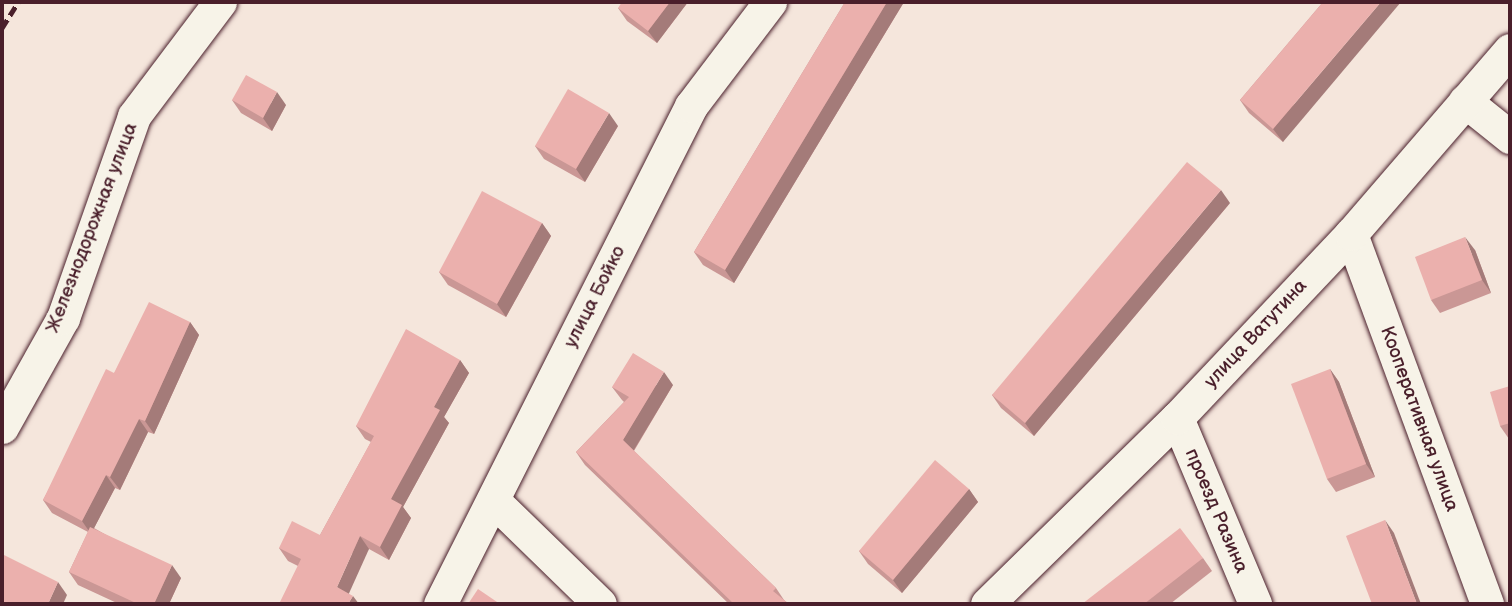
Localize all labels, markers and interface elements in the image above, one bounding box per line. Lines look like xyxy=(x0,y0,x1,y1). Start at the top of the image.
street label: Железнодорожная улица xyxy=(41,120,143,336)
street label: улица Бойко xyxy=(560,242,630,352)
street label: улица Ватутина xyxy=(1200,275,1312,393)
street label: Кооперативная улица xyxy=(1375,323,1463,515)
street label: проезд Разина xyxy=(1180,445,1252,577)

